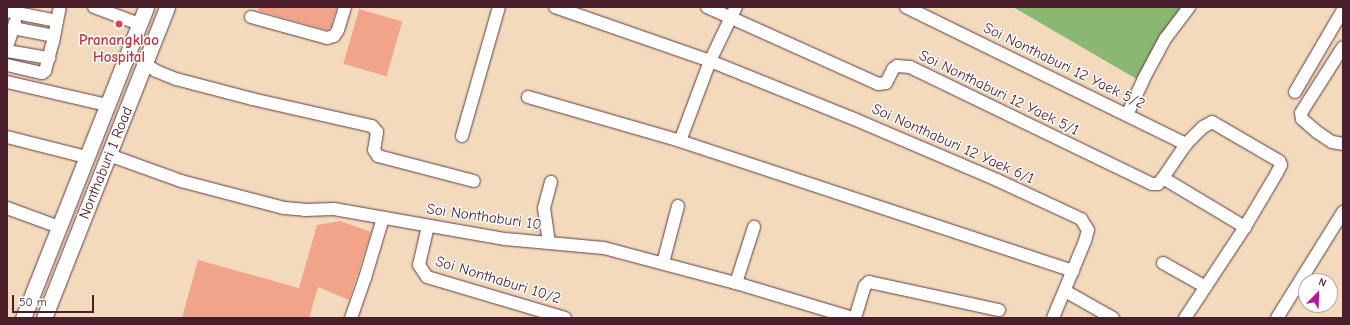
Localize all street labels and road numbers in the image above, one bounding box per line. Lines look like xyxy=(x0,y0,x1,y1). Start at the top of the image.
street label: Soi Nonthaburi 12 Yaek 5/2 xyxy=(980,19,1148,113)
street label: Soi Nonthaburi 12 Yaek 5/1 xyxy=(916,46,1082,140)
street label: Soi Nonthaburi 12 Yaek 6/1 xyxy=(869,100,1037,188)
street label: Nonthaburi 1 Road xyxy=(75,104,137,222)
street label: Soi Nonthaburi 10 xyxy=(425,200,543,234)
street label: Soi Nonthaburi 10/2 xyxy=(433,252,563,308)

